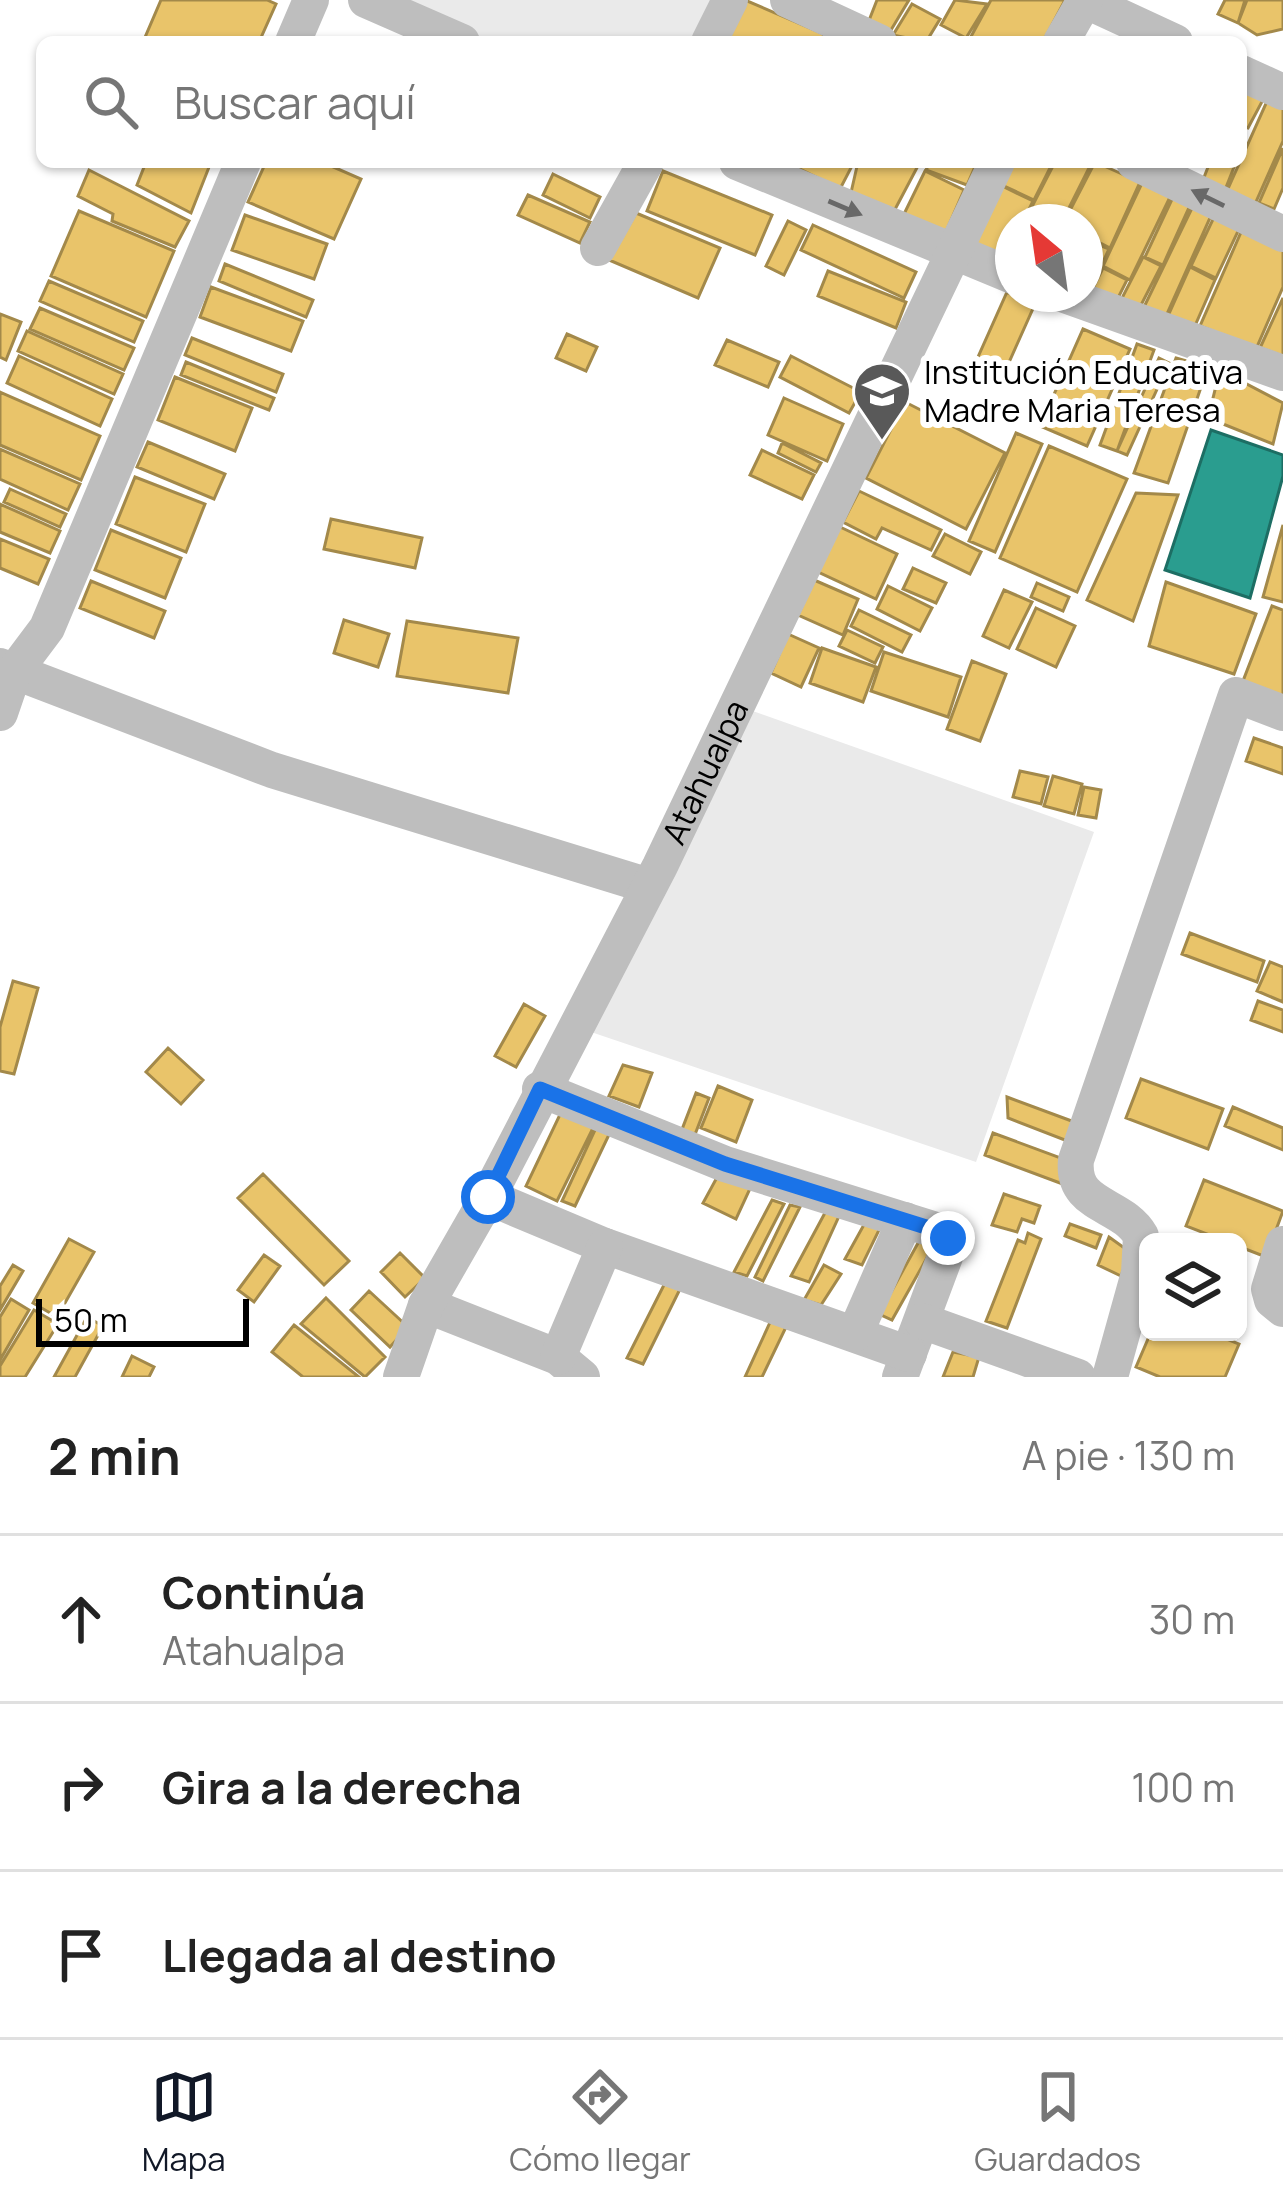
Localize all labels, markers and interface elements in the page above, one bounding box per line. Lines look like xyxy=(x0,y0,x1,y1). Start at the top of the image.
search box xyxy=(36,36,1247,168)
icon: search xyxy=(78,69,144,135)
text: Buscar aquí xyxy=(174,71,416,133)
one-way arrow xyxy=(1190,188,1225,208)
one-way arrow xyxy=(828,199,863,219)
north arrow xyxy=(995,204,1103,312)
place label: Institución Educativa Madre Maria Teresa xyxy=(924,349,1243,432)
school or university icon: Institución Educativa Madre Maria Teresa xyxy=(851,360,913,442)
street label: Atahualpa xyxy=(651,692,758,851)
route start xyxy=(461,1170,515,1224)
route end xyxy=(921,1211,975,1265)
map controls xyxy=(1139,1233,1247,1341)
button: layers xyxy=(1139,1233,1247,1341)
scale bar xyxy=(36,1293,249,1346)
text: 50 m xyxy=(54,1297,128,1342)
text: 2 min xyxy=(48,1421,181,1490)
text: A pie · 130 m xyxy=(1022,1428,1235,1482)
text: Continúa xyxy=(162,1561,366,1623)
icon: ahead xyxy=(48,1586,114,1652)
text: 30 m xyxy=(1149,1592,1235,1646)
text: Atahualpa xyxy=(162,1623,345,1677)
icon: right xyxy=(48,1754,114,1820)
text: Gira a la derecha xyxy=(162,1756,522,1818)
text: 100 m xyxy=(1131,1760,1235,1814)
icon: arrive xyxy=(48,1922,114,1988)
text: Llegada al destino xyxy=(162,1924,557,1986)
tab: Mapa xyxy=(142,2064,226,2181)
tab: Cómo llegar xyxy=(509,2064,691,2181)
tab: Guardados xyxy=(974,2064,1141,2181)

